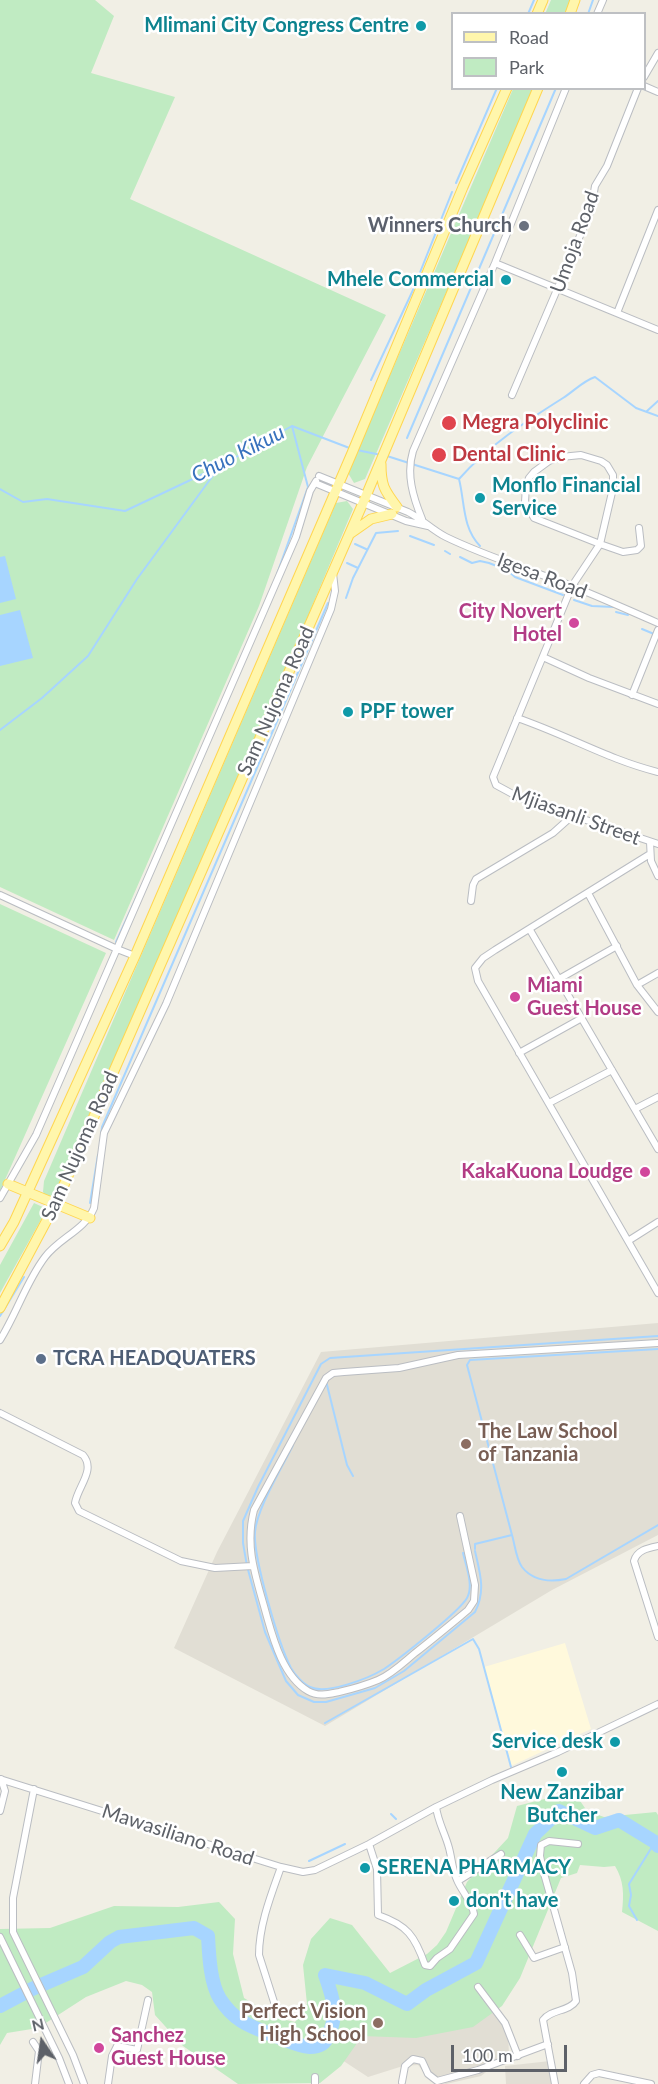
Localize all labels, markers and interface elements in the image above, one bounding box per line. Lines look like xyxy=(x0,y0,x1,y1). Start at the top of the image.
legend xyxy=(451,12,646,90)
place label: Mlimani City Congress Centre xyxy=(144,14,409,38)
marker: Mlimani City Congress Centre xyxy=(414,19,428,33)
text: Road xyxy=(509,26,549,48)
text: Park xyxy=(509,56,544,78)
street label: Umoja Road xyxy=(546,188,604,296)
place label: Winners Church xyxy=(368,214,512,238)
marker: Winners Church xyxy=(517,219,531,233)
place label: Mhele Commercial xyxy=(327,268,494,292)
marker: Mhele Commercial xyxy=(499,273,513,287)
place label: Megra Polyclinic xyxy=(462,411,608,435)
marker: Megra Polyclinic xyxy=(440,414,458,432)
water label: Chuo Kikuu xyxy=(187,420,289,488)
place label: Dental Clinic xyxy=(452,443,566,467)
marker: Dental Clinic xyxy=(430,446,448,464)
place label: Monflo Financial Service xyxy=(492,474,641,521)
marker: Monflo Financial Service xyxy=(473,491,487,505)
street label: Igesa Road xyxy=(494,548,590,604)
place label: City Novert Hotel xyxy=(459,600,562,647)
marker: City Novert Hotel xyxy=(567,616,581,630)
street label: Sam Nujoma Road xyxy=(232,623,320,779)
place label: PPF tower xyxy=(360,700,454,724)
marker: PPF tower xyxy=(341,705,355,719)
street label: Mjiasanli Street xyxy=(508,782,644,850)
place label: Miami Guest House xyxy=(527,974,642,1021)
marker: Miami Guest House xyxy=(508,990,522,1004)
street label: Sam Nujoma Road xyxy=(36,1068,124,1224)
place label: KakaKuona Loudge xyxy=(461,1160,633,1184)
marker: KakaKuona Loudge xyxy=(638,1165,652,1179)
place label: TCRA HEADQUATERS xyxy=(53,1347,256,1371)
marker: TCRA HEADQUATERS xyxy=(34,1352,48,1366)
place label: The Law School of Tanzania xyxy=(478,1420,618,1467)
marker: The Law School of Tanzania xyxy=(459,1437,473,1451)
place label: Service desk xyxy=(492,1730,603,1754)
marker: Service desk xyxy=(608,1735,622,1749)
marker: New Zanzibar Butcher xyxy=(555,1765,569,1779)
place label: New Zanzibar Butcher xyxy=(500,1781,624,1828)
street label: Mawasiliano Road xyxy=(99,1799,257,1871)
place label: SERENA PHARMACY xyxy=(377,1856,571,1880)
marker: SERENA PHARMACY xyxy=(358,1861,372,1875)
place label: don't have xyxy=(466,1889,558,1913)
marker: don't have xyxy=(447,1894,461,1908)
place label: Perfect Vision High School xyxy=(241,2000,366,2047)
north arrow xyxy=(12,2012,72,2072)
text: N xyxy=(30,2013,46,2035)
marker: Perfect Vision High School xyxy=(371,2016,385,2030)
place label: Sanchez Guest House xyxy=(111,2024,226,2071)
scale bar xyxy=(454,2033,570,2071)
marker: Sanchez Guest House xyxy=(92,2041,106,2055)
text: 100 m xyxy=(462,2044,513,2066)

